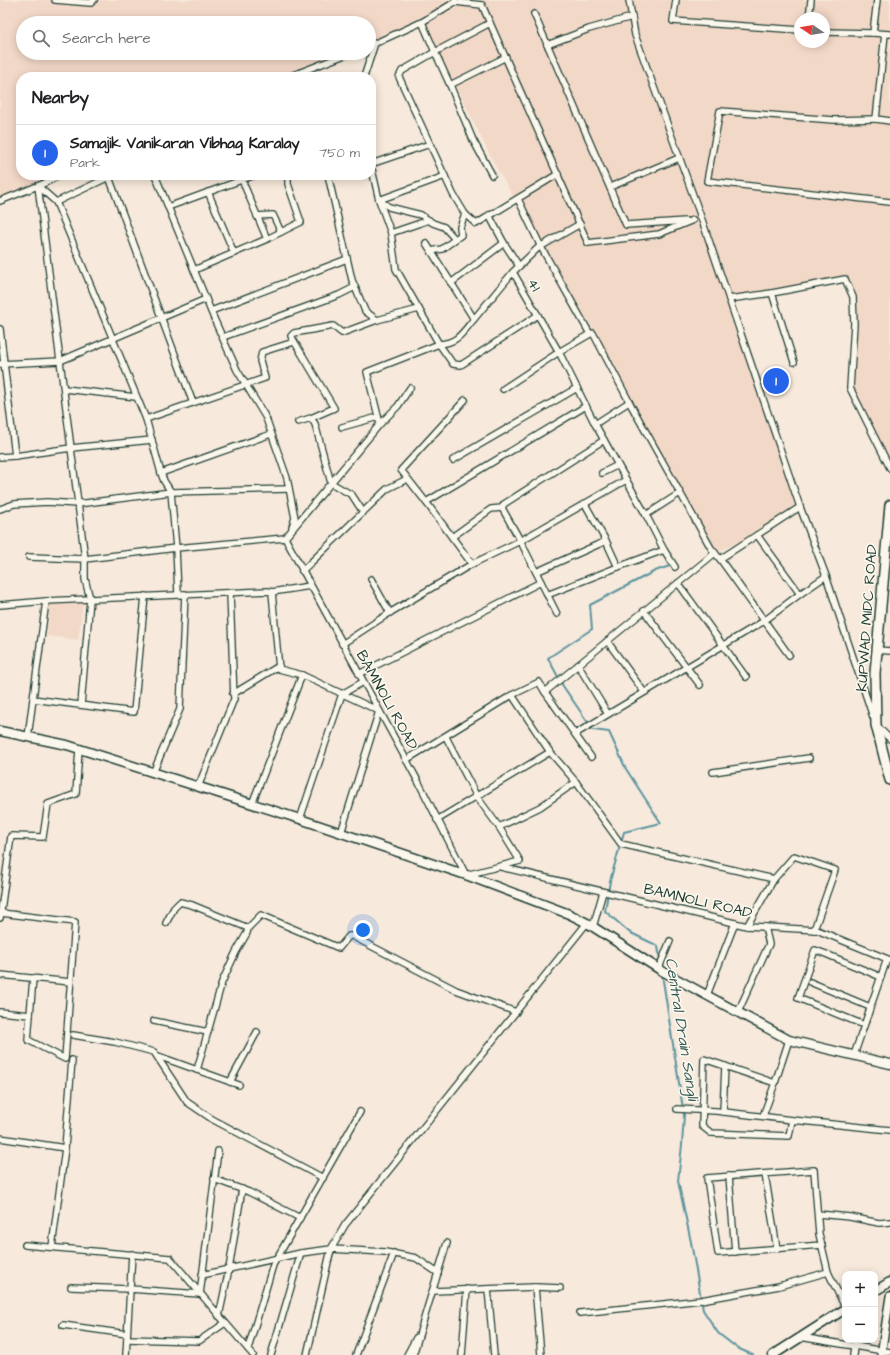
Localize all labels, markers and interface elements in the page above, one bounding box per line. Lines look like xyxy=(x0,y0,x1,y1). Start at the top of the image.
north arrow xyxy=(794,12,830,48)
search box xyxy=(16,16,376,60)
icon: search xyxy=(30,27,52,49)
text: Search here xyxy=(62,28,151,49)
text: Nearby xyxy=(32,86,89,110)
text: Samajik Vanikaran Vibhag Karalay xyxy=(70,133,300,154)
text: 1 xyxy=(44,144,46,162)
text: 750 m xyxy=(319,144,360,162)
text: Park xyxy=(70,154,100,172)
street label: 41 xyxy=(522,274,546,296)
pin: 1 xyxy=(763,366,789,396)
street label: KUPWAD MIDC ROAD xyxy=(851,543,883,692)
street label: BAMNOLI ROAD xyxy=(351,646,423,754)
street label: BAMNOLI ROAD xyxy=(642,878,755,924)
your location xyxy=(353,920,373,940)
water label: Central Drain Sangli xyxy=(659,956,705,1105)
map controls xyxy=(842,1271,878,1343)
button: + xyxy=(842,1271,878,1307)
button: − xyxy=(842,1307,878,1343)

